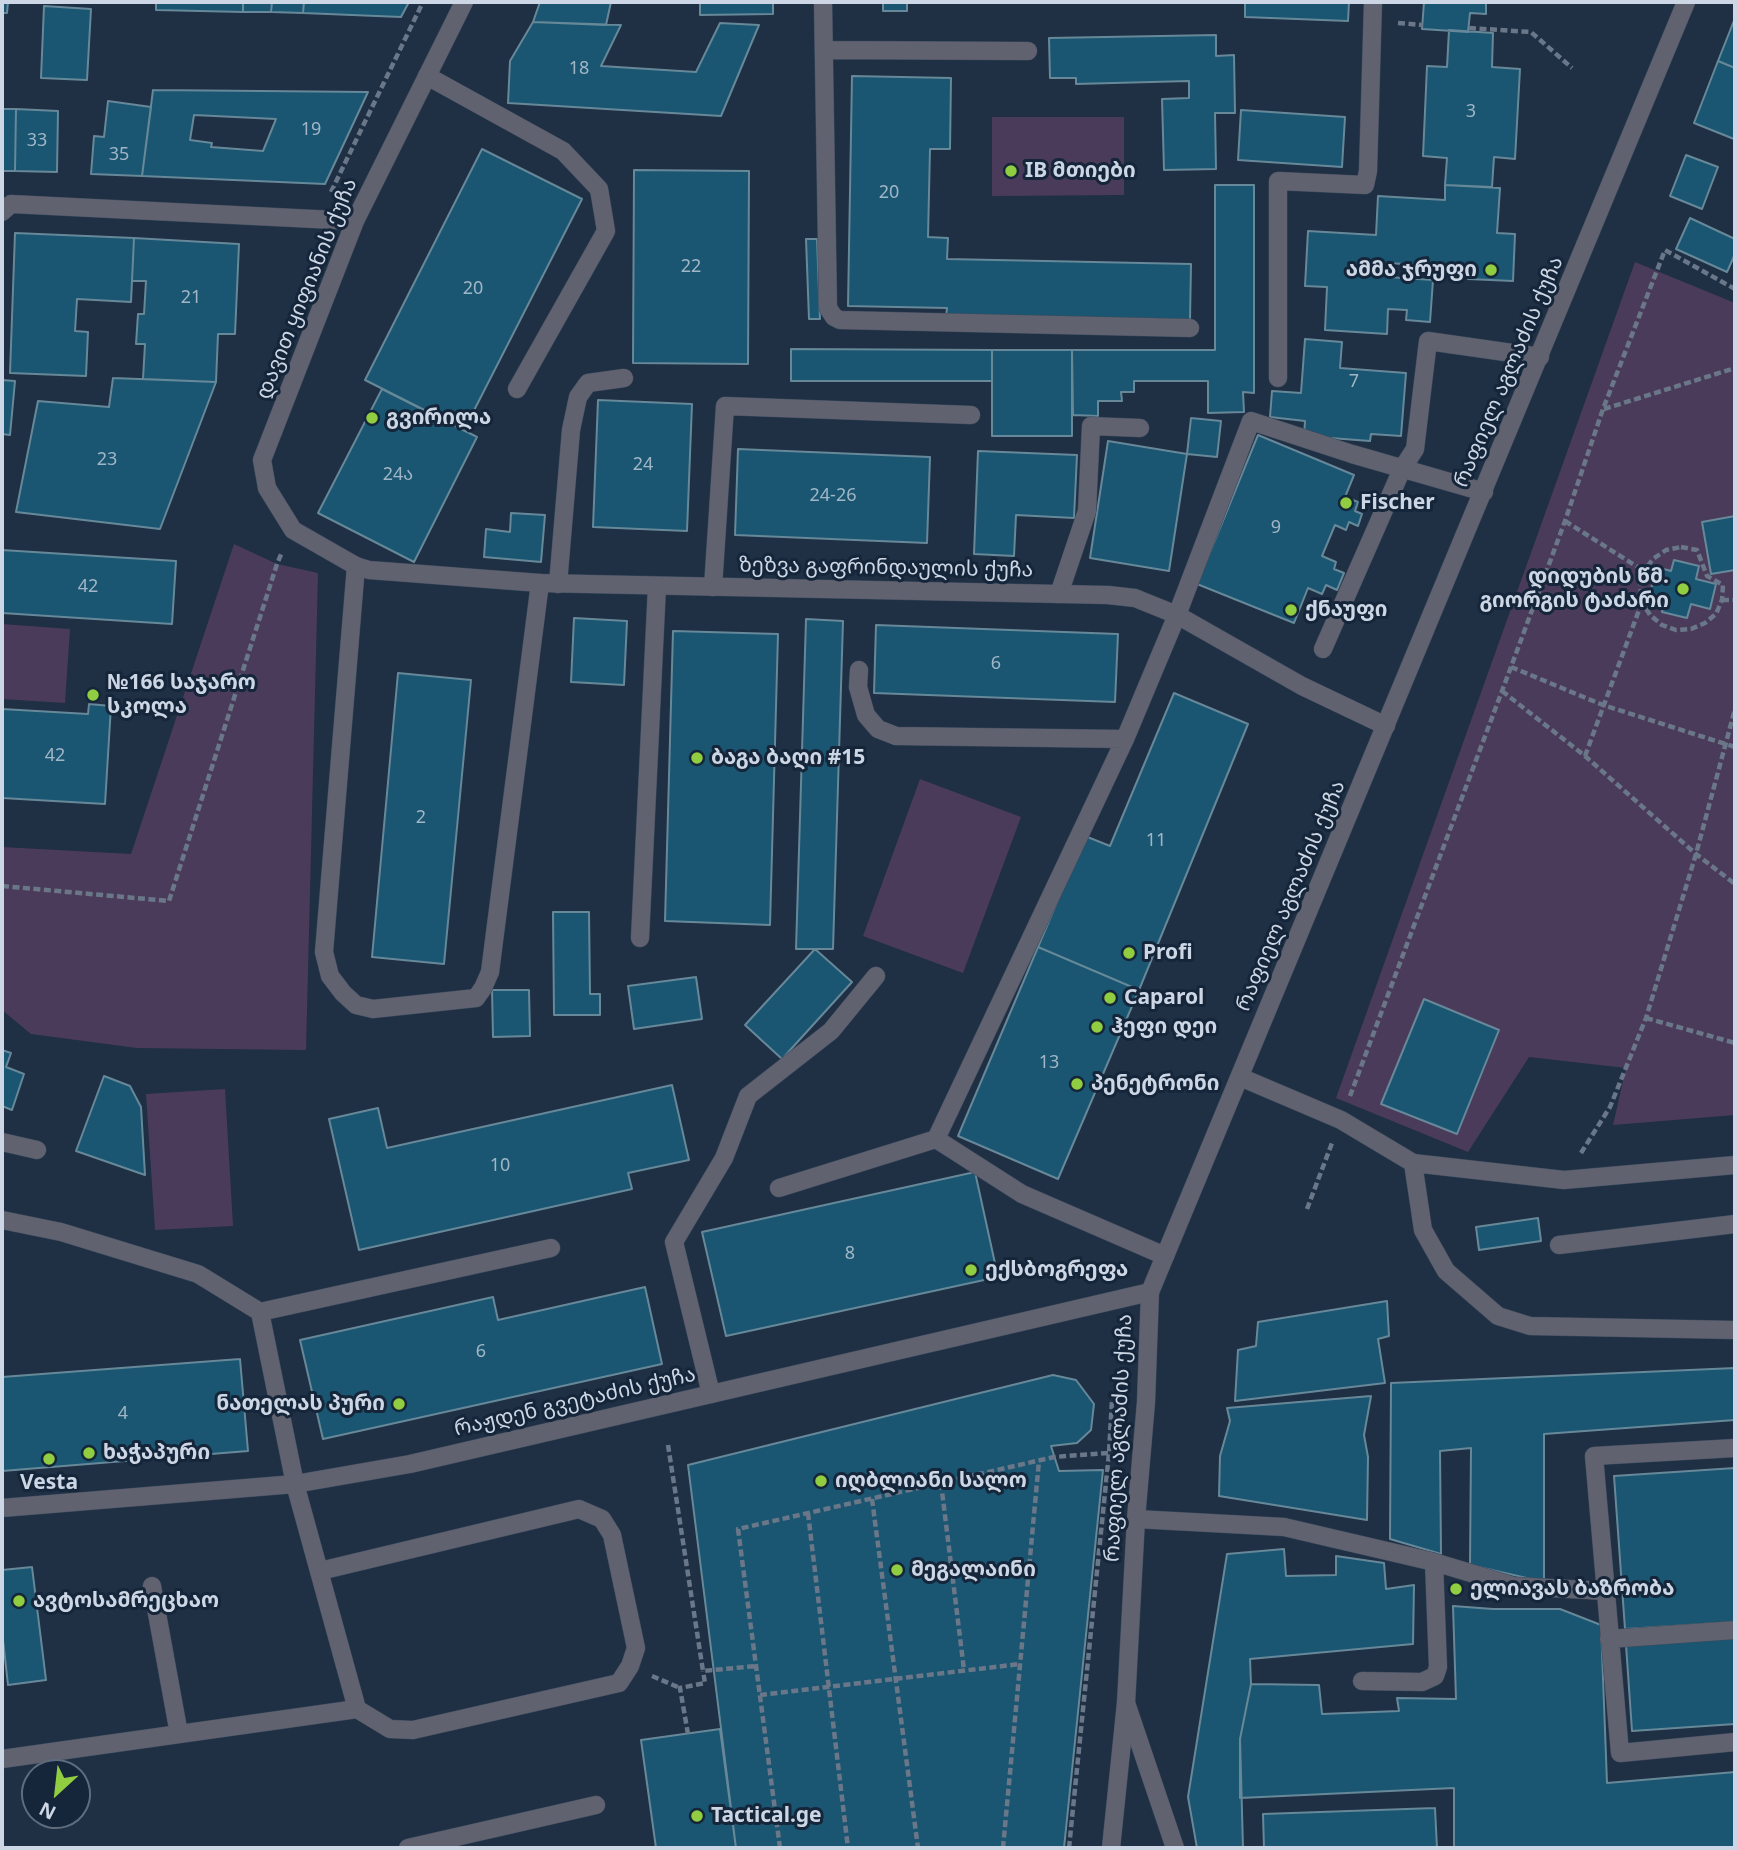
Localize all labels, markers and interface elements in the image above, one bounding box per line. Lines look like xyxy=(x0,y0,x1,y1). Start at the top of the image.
house number: 18 xyxy=(569,58,589,80)
house number: 3 xyxy=(1466,101,1476,123)
house number: 19 xyxy=(301,119,321,141)
house number: 33 xyxy=(27,130,47,152)
house number: 35 xyxy=(109,144,129,166)
place label: IB მთიები xyxy=(1025,158,1136,184)
marker: IB მთიები xyxy=(1003,163,1019,179)
street label: დავით ყიფიანის ქუჩა xyxy=(251,175,363,403)
house number: 20 xyxy=(879,182,899,204)
street label: რაფიელ აგლაძის ქუჩა xyxy=(1449,253,1569,491)
house number: 22 xyxy=(681,256,701,278)
place label: ამმა ჯრუფი xyxy=(1346,257,1477,283)
marker: ამმა ჯრუფი xyxy=(1483,262,1499,278)
house number: 20 xyxy=(463,278,483,300)
house number: 21 xyxy=(181,287,201,309)
house number: 7 xyxy=(1349,371,1359,393)
place label: გვირილა xyxy=(386,405,491,431)
marker: გვირილა xyxy=(364,410,380,426)
house number: 23 xyxy=(97,449,117,471)
house number: 24 xyxy=(633,454,653,476)
house number: 24ა xyxy=(383,464,413,486)
house number: 24-26 xyxy=(810,485,856,507)
place label: Fischer xyxy=(1360,490,1435,516)
marker: Fischer xyxy=(1338,495,1354,511)
house number: 9 xyxy=(1271,517,1281,539)
street label: ზეზვა გაფრინდაულის ქუჩა xyxy=(739,553,1033,583)
place label: დიდუბის წმ. გიორგის ტაძარი xyxy=(1479,564,1669,614)
house number: 42 xyxy=(78,576,98,598)
marker: დიდუბის წმ. გიორგის ტაძარი xyxy=(1675,581,1691,597)
place label: ქნაუფი xyxy=(1305,597,1388,623)
marker: ქნაუფი xyxy=(1283,602,1299,618)
house number: 6 xyxy=(991,653,1001,675)
place label: №166 საჯარო სკოლა xyxy=(107,670,256,720)
marker: №166 საჯარო სკოლა xyxy=(85,687,101,703)
house number: 42 xyxy=(45,745,65,767)
place label: ბაგა ბაღი #15 xyxy=(711,745,865,771)
marker: ბაგა ბაღი #15 xyxy=(689,750,705,766)
street label: რაფიელ აგლაძის ქუჩა xyxy=(1231,777,1351,1015)
house number: 2 xyxy=(416,807,426,829)
house number: 11 xyxy=(1146,830,1166,852)
place label: Profi xyxy=(1143,940,1193,966)
marker: Profi xyxy=(1121,945,1137,961)
place label: Caparol xyxy=(1124,985,1204,1011)
marker: Caparol xyxy=(1102,990,1118,1006)
place label: ჰეფი დეი xyxy=(1111,1014,1217,1040)
marker: ჰეფი დეი xyxy=(1089,1019,1105,1035)
house number: 13 xyxy=(1039,1052,1059,1074)
place label: პენეტრონი xyxy=(1091,1071,1219,1097)
marker: პენეტრონი xyxy=(1069,1076,1085,1092)
house number: 10 xyxy=(490,1155,510,1177)
house number: 8 xyxy=(845,1243,855,1265)
place label: ექსბოგრეფა xyxy=(985,1257,1128,1283)
marker: ექსბოგრეფა xyxy=(963,1262,979,1278)
street label: რაფიელ აგლაძის ქუჩა xyxy=(1100,1313,1138,1563)
house number: 6 xyxy=(476,1341,486,1363)
street label: რაჟდენ გვეტაძის ქუჩა xyxy=(452,1362,698,1442)
place label: ნათელას პური xyxy=(216,1391,385,1417)
marker: ნათელას პური xyxy=(391,1396,407,1412)
house number: 4 xyxy=(118,1403,128,1425)
place label: ხაჭაპური xyxy=(103,1440,210,1466)
marker: ხაჭაპური xyxy=(81,1445,97,1461)
marker: Vesta xyxy=(41,1451,57,1467)
place label: იღბლიანი სალო xyxy=(835,1468,1027,1494)
place label: Vesta xyxy=(20,1470,78,1496)
marker: იღბლიანი სალო xyxy=(813,1473,829,1489)
place label: მეგალაინი xyxy=(911,1557,1036,1583)
marker: მეგალაინი xyxy=(889,1562,905,1578)
place label: ელიავას ბაზრობა xyxy=(1470,1576,1674,1602)
marker: ელიავას ბაზრობა xyxy=(1448,1581,1464,1597)
place label: ავტოსამრეცხაო xyxy=(33,1588,219,1614)
marker: ავტოსამრეცხაო xyxy=(11,1593,27,1609)
north arrow xyxy=(21,1759,91,1829)
text: N xyxy=(35,1796,60,1826)
place label: Tactical.ge xyxy=(711,1803,822,1829)
marker: Tactical.ge xyxy=(689,1808,705,1824)

